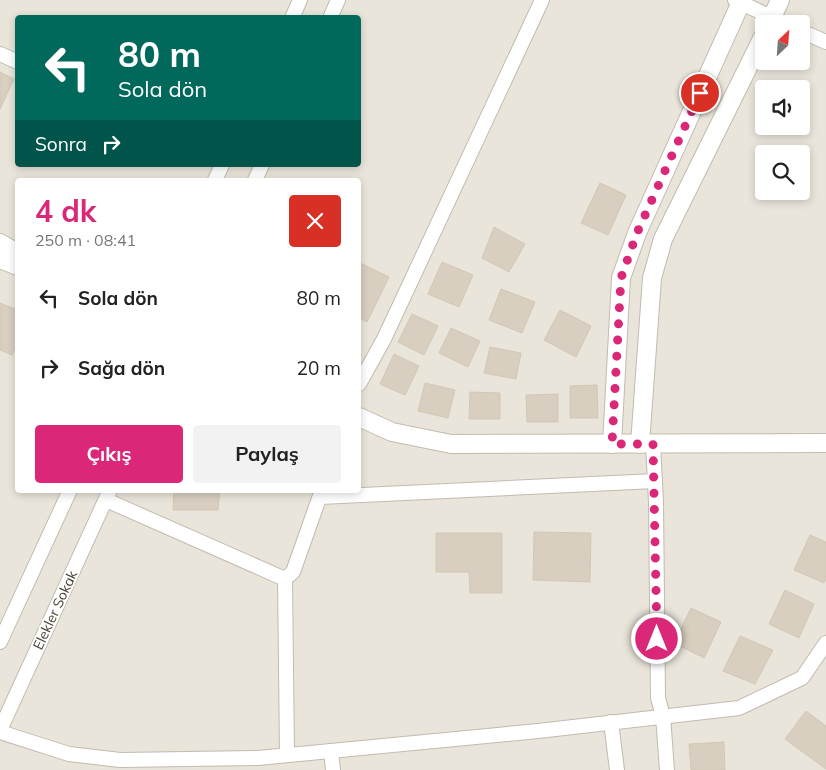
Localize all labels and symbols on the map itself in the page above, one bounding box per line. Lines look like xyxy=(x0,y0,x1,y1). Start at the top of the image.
north arrow xyxy=(755,15,810,70)
pin xyxy=(679,72,721,114)
street label: Elekler Sokak xyxy=(29,567,82,653)
position arrow xyxy=(630,612,682,664)

